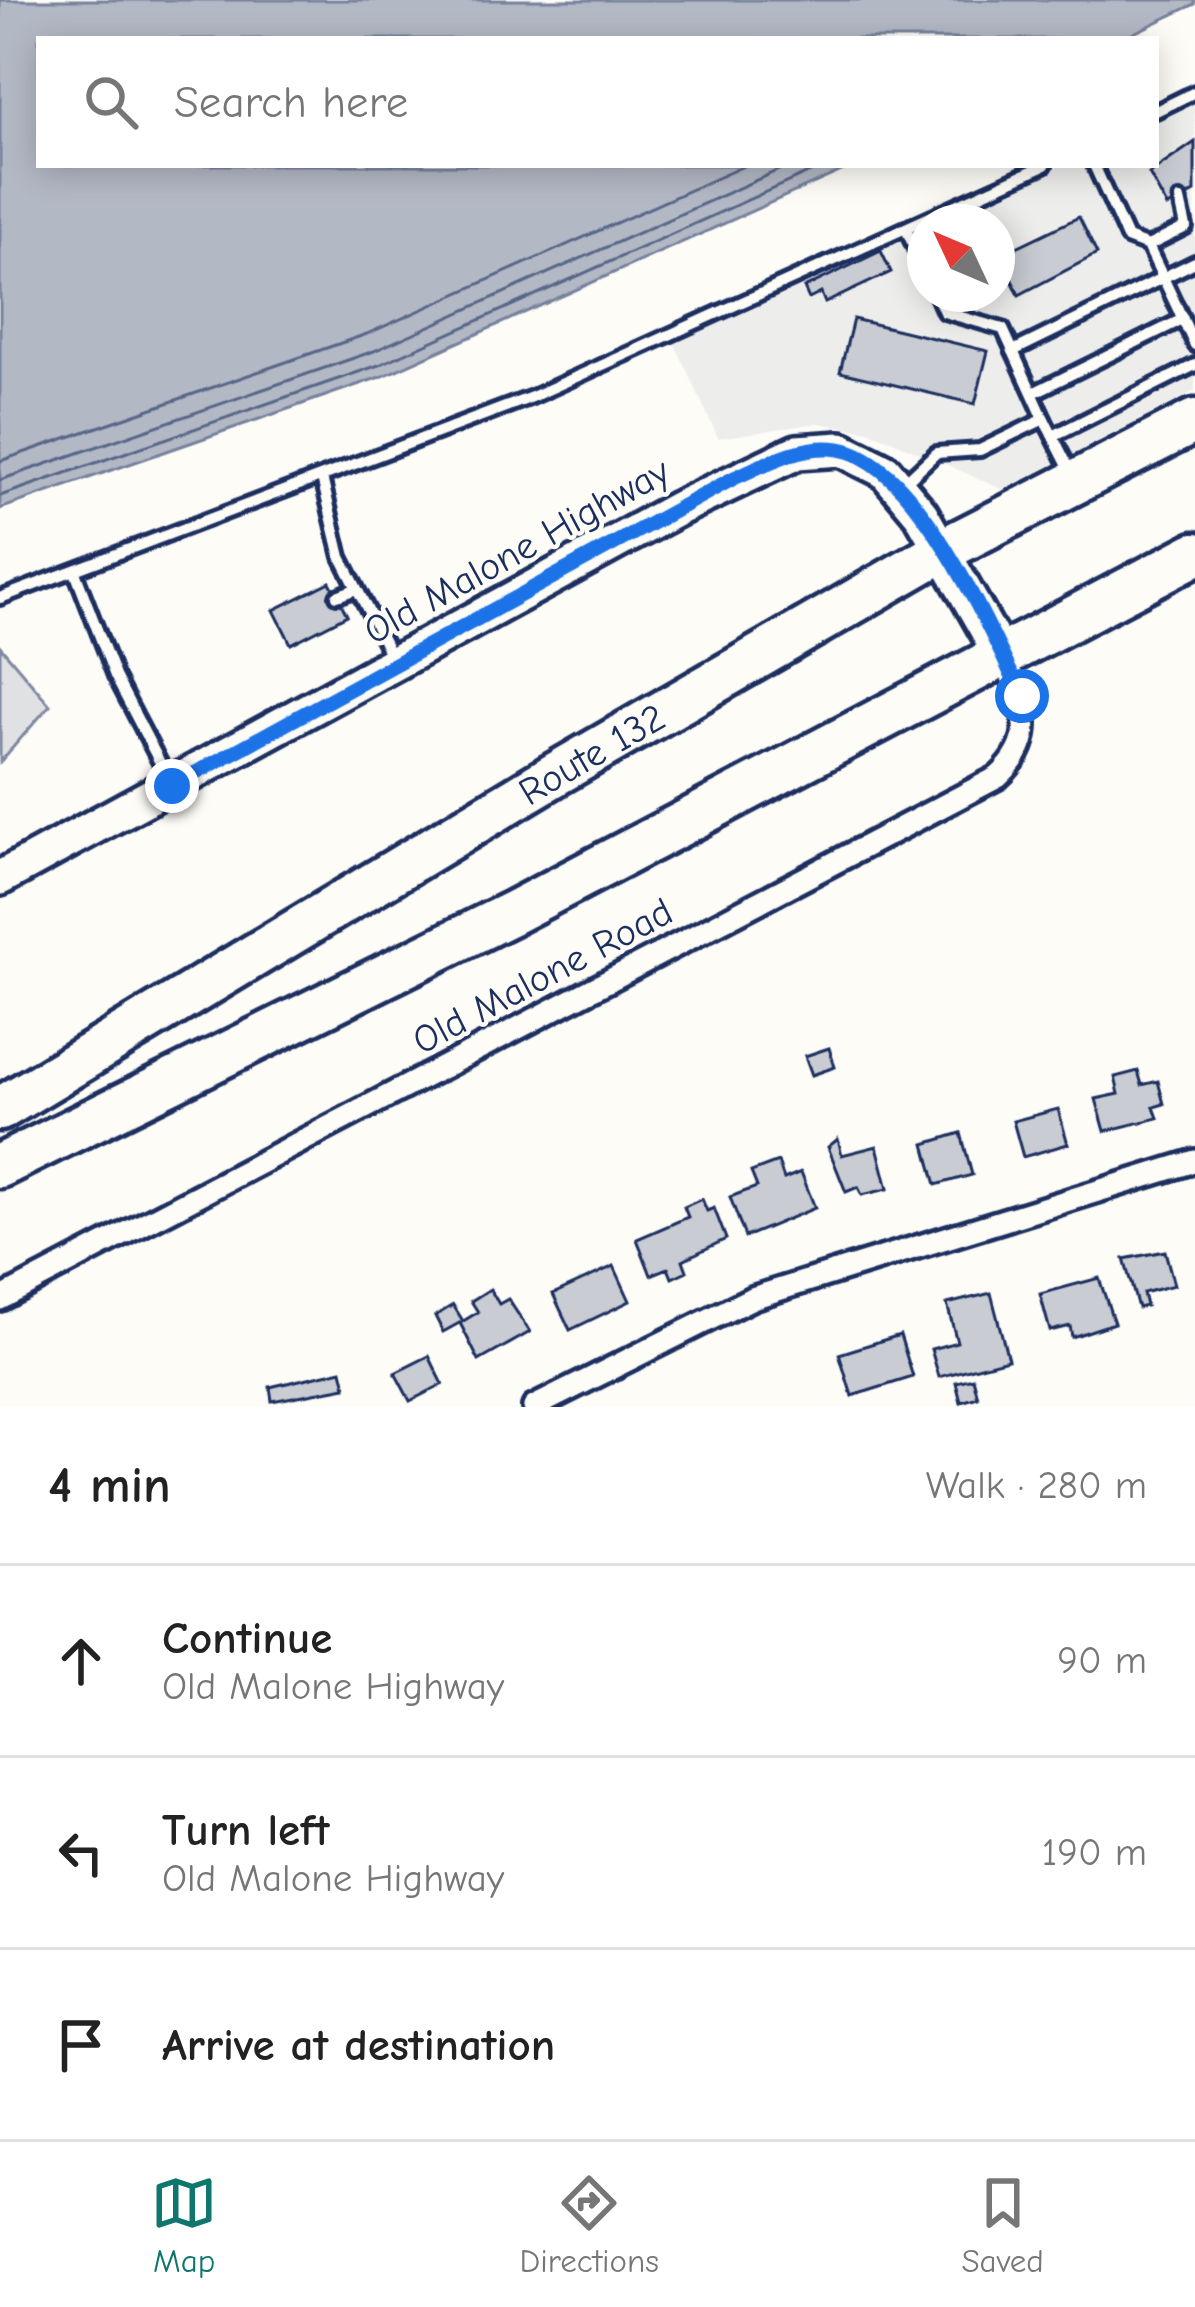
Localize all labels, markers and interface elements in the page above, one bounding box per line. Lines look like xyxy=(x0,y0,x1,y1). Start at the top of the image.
search box xyxy=(36,36,1159,168)
icon: search xyxy=(78,69,144,135)
text: Search here xyxy=(174,76,408,128)
north arrow xyxy=(907,204,1015,312)
street label: Old Malone Highway xyxy=(356,448,678,654)
route start xyxy=(995,669,1049,723)
street label: Route 132 xyxy=(511,695,673,815)
route end xyxy=(145,759,199,813)
street label: Old Malone Road xyxy=(405,889,680,1064)
text: 4 min xyxy=(48,1456,171,1515)
text: Walk · 280 m xyxy=(926,1463,1147,1508)
text: Continue xyxy=(162,1612,332,1664)
icon: ahead xyxy=(48,1628,114,1694)
text: 90 m xyxy=(1057,1638,1147,1683)
text: Old Malone Highway xyxy=(162,1664,504,1709)
text: Turn left xyxy=(162,1804,329,1856)
icon: left xyxy=(48,1820,114,1886)
text: 190 m xyxy=(1042,1830,1147,1875)
text: Old Malone Highway xyxy=(162,1856,504,1901)
icon: arrive xyxy=(48,2012,114,2078)
text: Arrive at destination xyxy=(162,2019,555,2071)
tab: Map xyxy=(151,2170,217,2280)
tab: Directions xyxy=(520,2170,659,2280)
tab: Saved xyxy=(961,2170,1044,2280)

